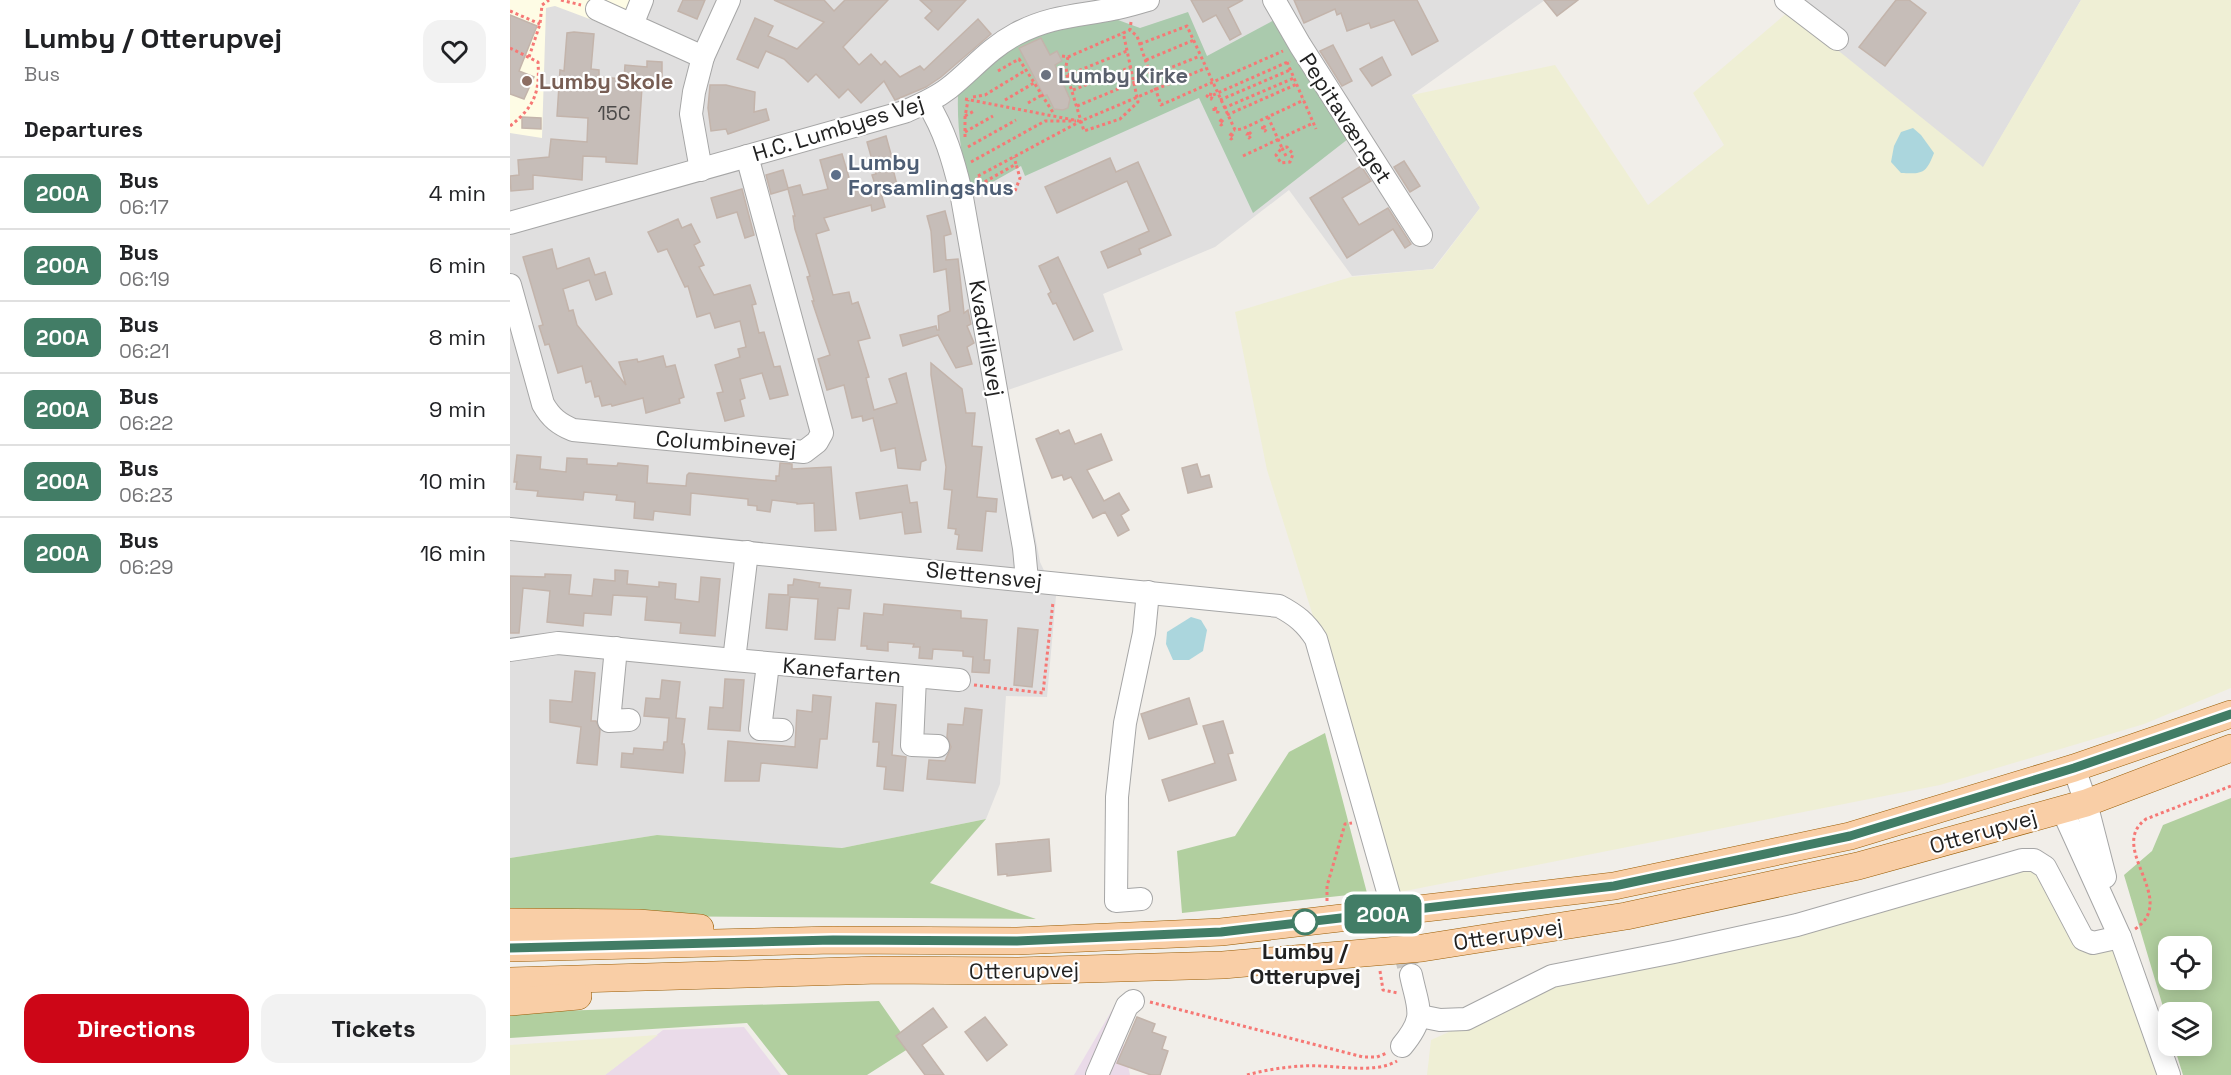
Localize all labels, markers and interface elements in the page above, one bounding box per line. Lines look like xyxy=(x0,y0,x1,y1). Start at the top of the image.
text: Lumby / Otterupvej xyxy=(24,20,282,56)
button: heart xyxy=(423,20,486,83)
street label: Pepitavænget xyxy=(1293,48,1399,188)
text: Bus xyxy=(24,61,60,87)
place label: Lumby Kirke xyxy=(1058,61,1188,89)
place label: Lumby Skole xyxy=(539,67,674,95)
marker: Lumby Kirke xyxy=(1039,68,1053,82)
marker: Lumby Skole xyxy=(520,74,534,88)
street label: H.C. Lumbyes Vej xyxy=(749,89,927,167)
house number: 15C xyxy=(597,100,631,126)
text: Departures xyxy=(24,115,143,143)
place label: Lumby Forsamlingshus xyxy=(848,148,1014,201)
text: Bus xyxy=(119,166,159,194)
marker: Lumby Forsamlingshus xyxy=(829,168,843,182)
text: 4 min xyxy=(429,179,486,207)
text: 200A xyxy=(36,180,89,207)
text: 06:17 xyxy=(119,194,169,220)
text: Bus xyxy=(119,238,159,266)
text: 6 min xyxy=(429,251,486,279)
text: 200A xyxy=(36,252,89,279)
text: 06:19 xyxy=(119,266,170,292)
street label: Kvadrillevej xyxy=(963,278,1011,398)
text: Bus xyxy=(119,310,159,338)
text: 8 min xyxy=(429,323,486,351)
text: 200A xyxy=(36,324,89,351)
text: 06:21 xyxy=(119,338,170,364)
text: Bus xyxy=(119,382,159,410)
text: 9 min xyxy=(429,395,486,423)
text: 200A xyxy=(36,396,89,423)
text: 06:22 xyxy=(119,410,173,436)
street label: Columbinevej xyxy=(655,424,797,462)
text: Bus xyxy=(119,454,159,482)
text: 10 min xyxy=(419,467,486,495)
text: 200A xyxy=(36,468,89,495)
text: 06:23 xyxy=(119,482,173,508)
text: Bus xyxy=(119,526,159,554)
text: 16 min xyxy=(420,539,486,567)
text: 200A xyxy=(36,540,89,567)
text: 06:29 xyxy=(119,554,173,580)
street label: Slettensvej xyxy=(925,555,1043,595)
street label: Kanefarten xyxy=(782,651,902,689)
street label: Otterupvej xyxy=(1926,802,2040,860)
line badge: 200A xyxy=(1341,894,1425,934)
text: 200A xyxy=(1356,901,1410,928)
marker: Lumby / Otterupvej xyxy=(1292,909,1318,935)
street label: Otterupvej xyxy=(1451,912,1565,956)
map controls xyxy=(2158,936,2212,1056)
button: locate xyxy=(2158,936,2212,990)
place label: Lumby / Otterupvej xyxy=(1249,937,1361,990)
street label: Otterupvej xyxy=(969,955,1079,985)
button: Directions xyxy=(24,994,249,1063)
button: Tickets xyxy=(261,994,486,1063)
button: layers xyxy=(2158,1002,2212,1056)

